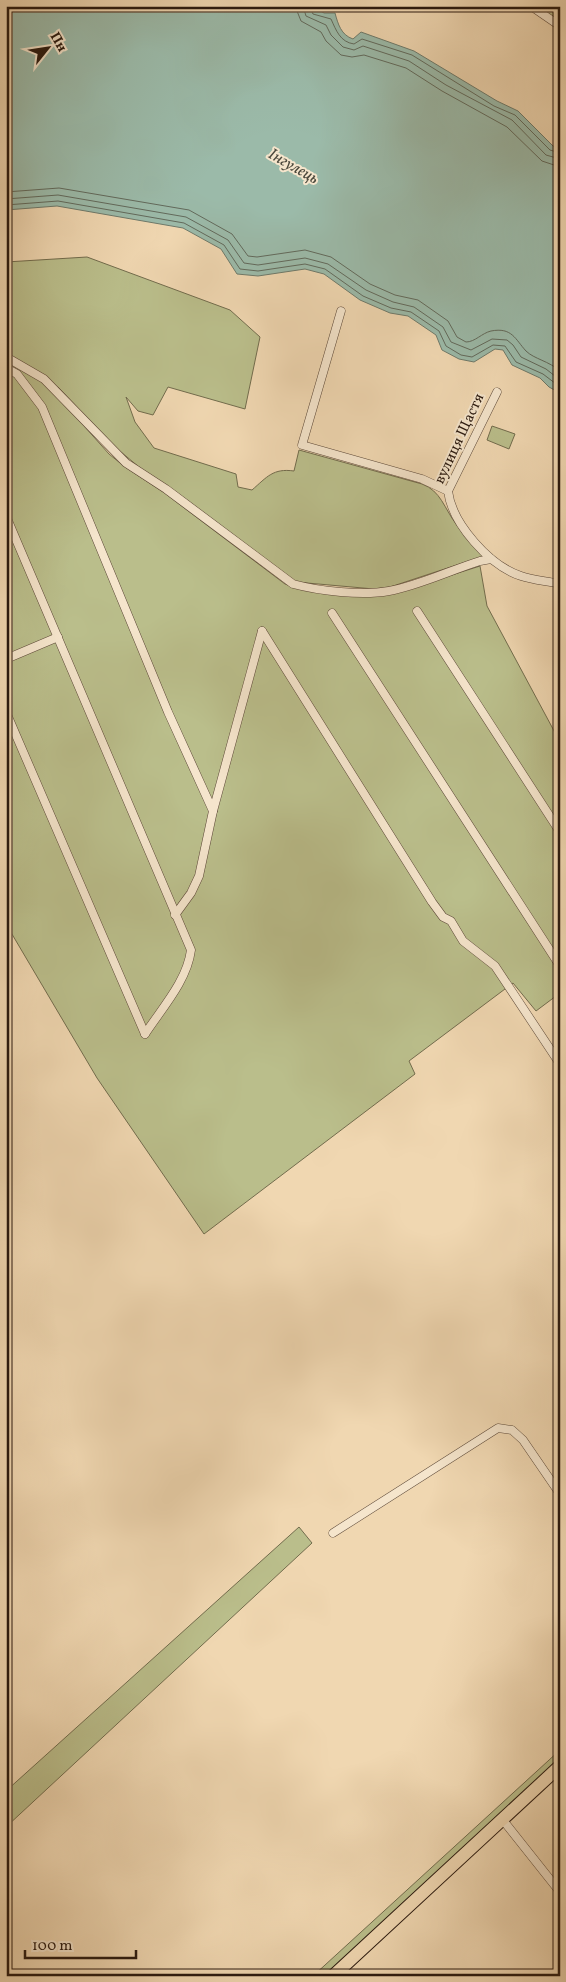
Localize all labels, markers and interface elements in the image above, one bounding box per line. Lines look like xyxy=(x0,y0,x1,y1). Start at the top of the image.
north arrow xyxy=(22,22,72,72)
text: Пн xyxy=(45,29,71,56)
water label: Інгулець xyxy=(264,144,323,190)
street label: вулиця Щастя xyxy=(430,390,490,488)
scale bar xyxy=(25,1927,136,1959)
text: 100 m xyxy=(32,1936,72,1957)

